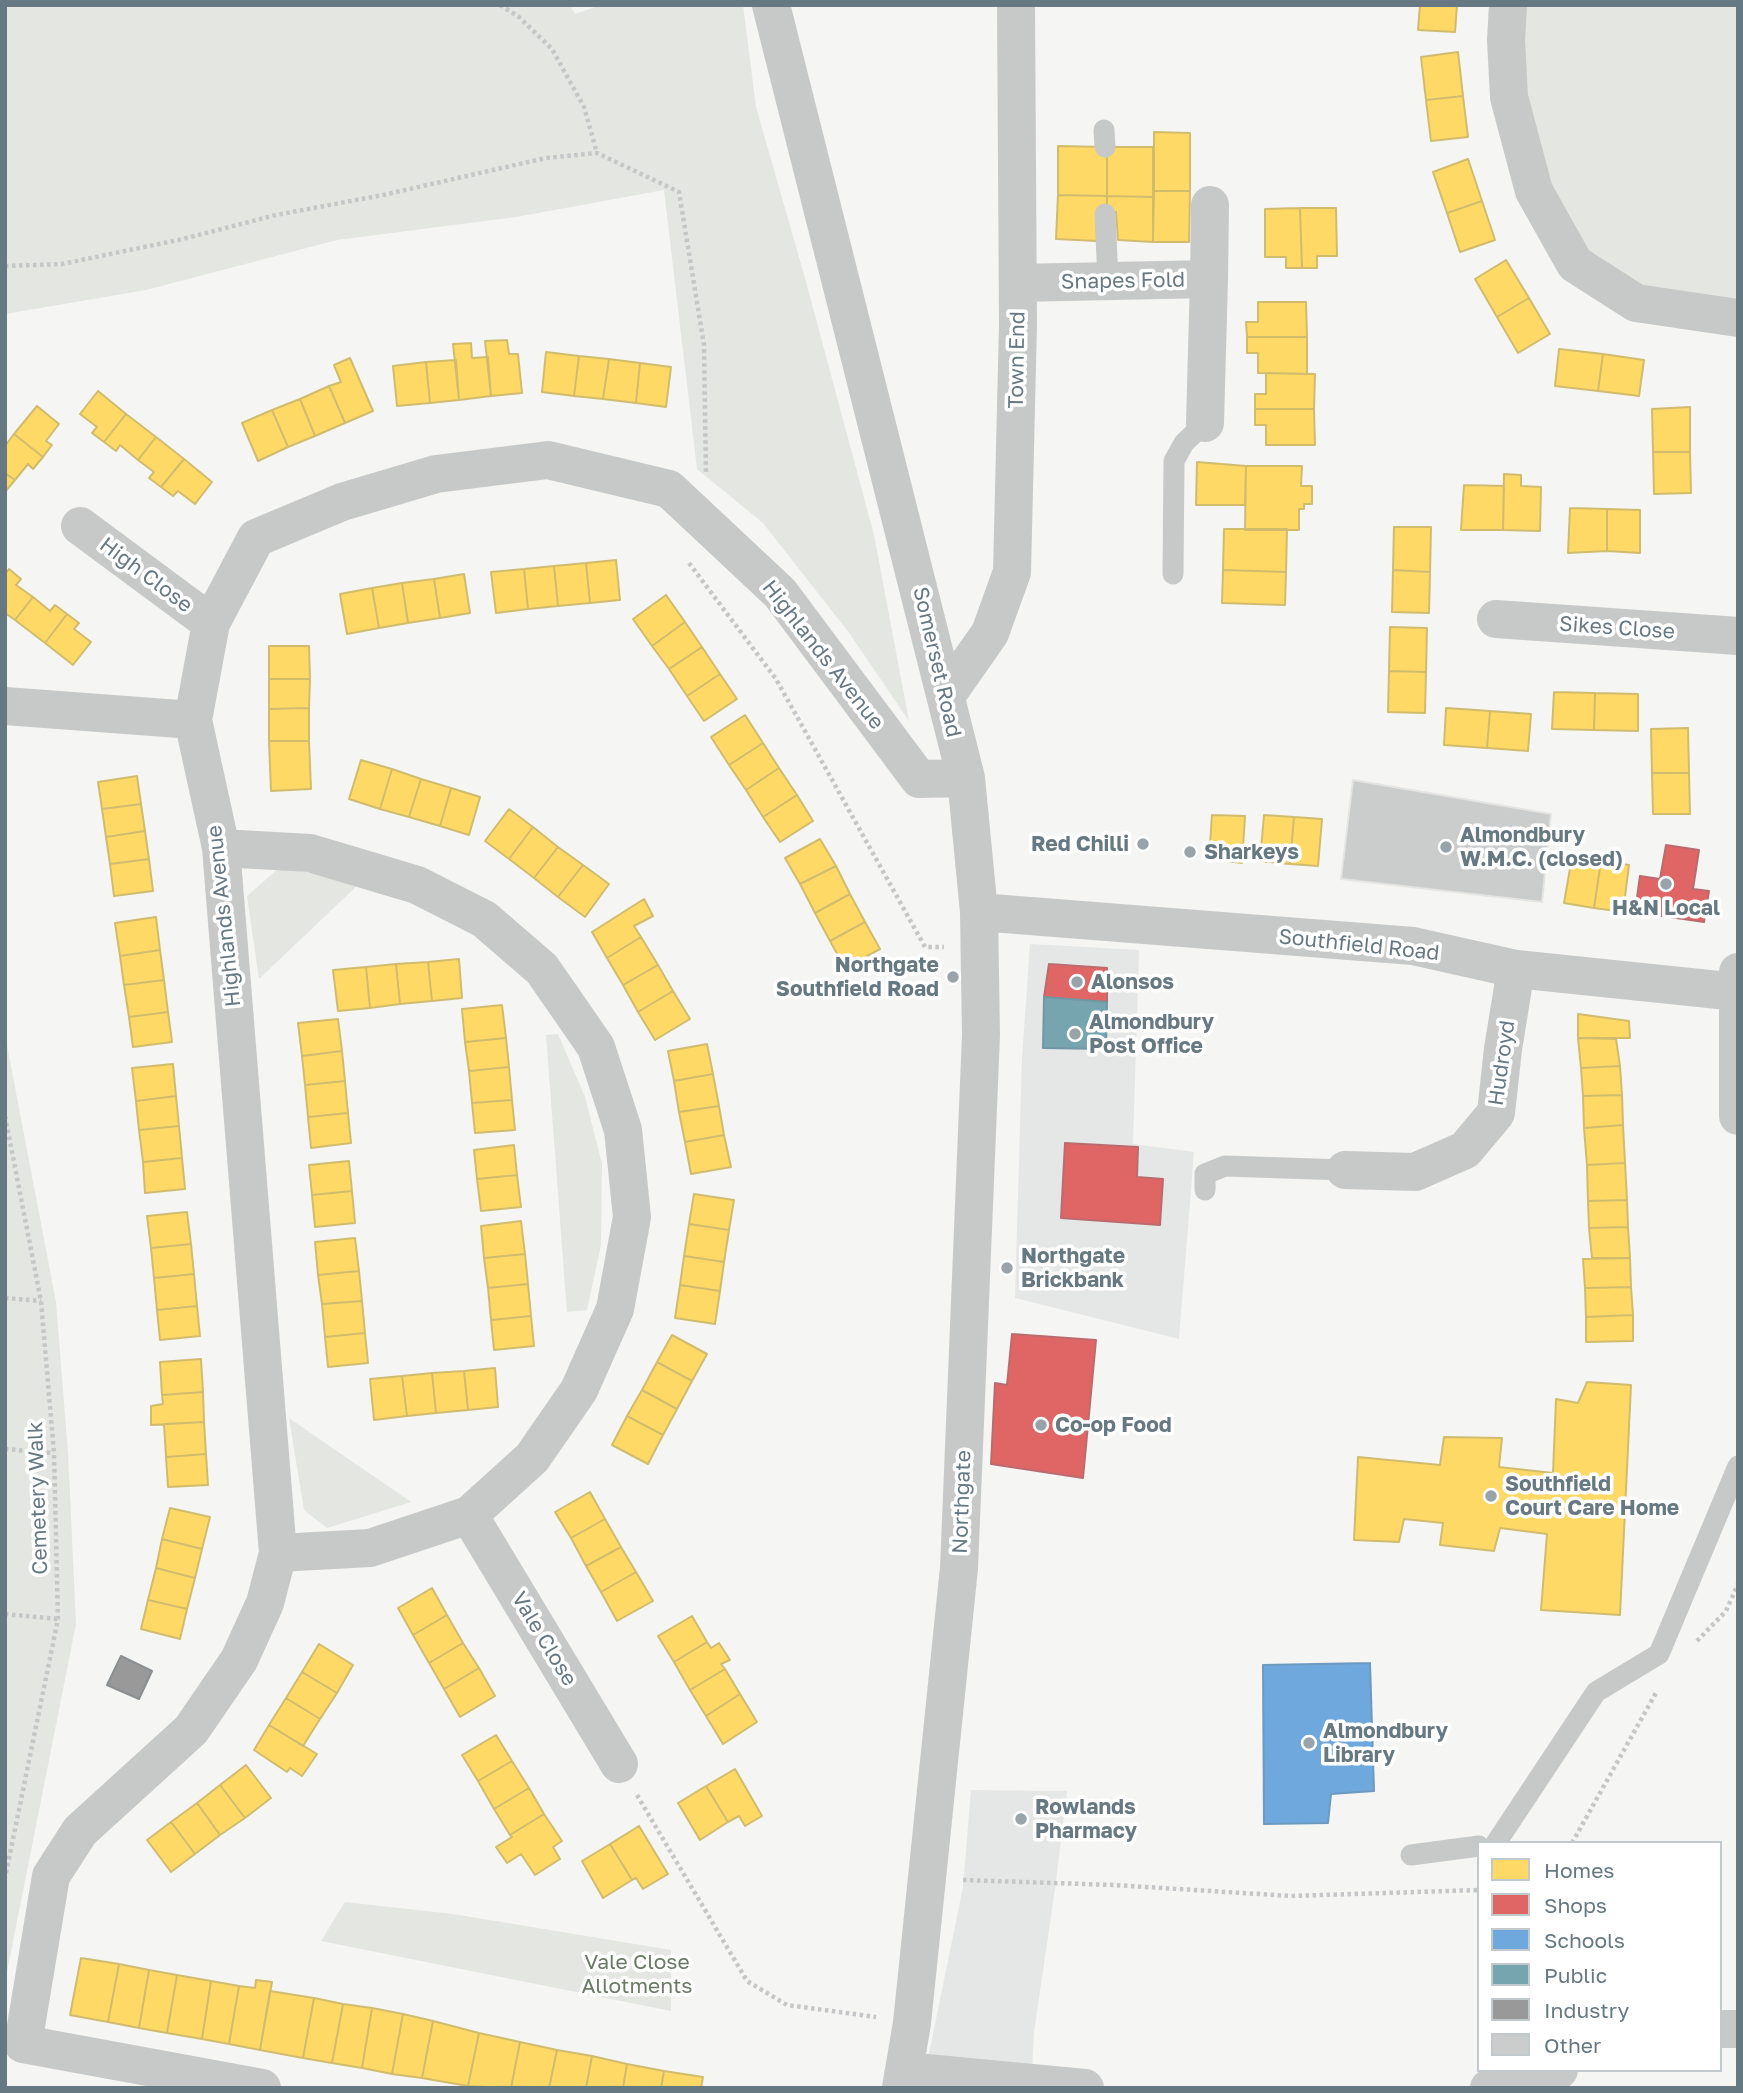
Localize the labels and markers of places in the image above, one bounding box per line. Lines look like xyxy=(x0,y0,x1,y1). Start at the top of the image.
place label: Almondbury W.M.C. (closed) xyxy=(1460,822,1623,872)
place label: Red Chilli xyxy=(1031,831,1129,857)
marker: Red Chilli xyxy=(1135,836,1151,852)
place label: Sharkeys xyxy=(1204,839,1299,865)
marker: Almondbury W.M.C. (closed) xyxy=(1438,839,1454,855)
marker: Sharkeys xyxy=(1182,844,1198,860)
marker: H&N Local xyxy=(1658,876,1674,892)
place label: H&N Local xyxy=(1612,895,1720,921)
place label: Northgate Southfield Road xyxy=(776,952,939,1002)
marker: Northgate Southfield Road xyxy=(945,969,961,985)
place label: Alonsos xyxy=(1091,969,1174,995)
marker: Alonsos xyxy=(1069,974,1085,990)
place label: Almondbury Post Office xyxy=(1089,1009,1214,1059)
marker: Almondbury Post Office xyxy=(1067,1026,1083,1042)
place label: Northgate Brickbank xyxy=(1021,1243,1125,1293)
marker: Northgate Brickbank xyxy=(999,1260,1015,1276)
place label: Co-op Food xyxy=(1055,1412,1172,1438)
marker: Co-op Food xyxy=(1033,1417,1049,1433)
place label: Southfield Court Care Home xyxy=(1505,1471,1679,1521)
marker: Southfield Court Care Home xyxy=(1483,1488,1499,1504)
place label: Almondbury Library xyxy=(1323,1718,1448,1768)
marker: Almondbury Library xyxy=(1301,1735,1317,1751)
place label: Rowlands Pharmacy xyxy=(1035,1794,1137,1844)
marker: Rowlands Pharmacy xyxy=(1013,1811,1029,1827)

